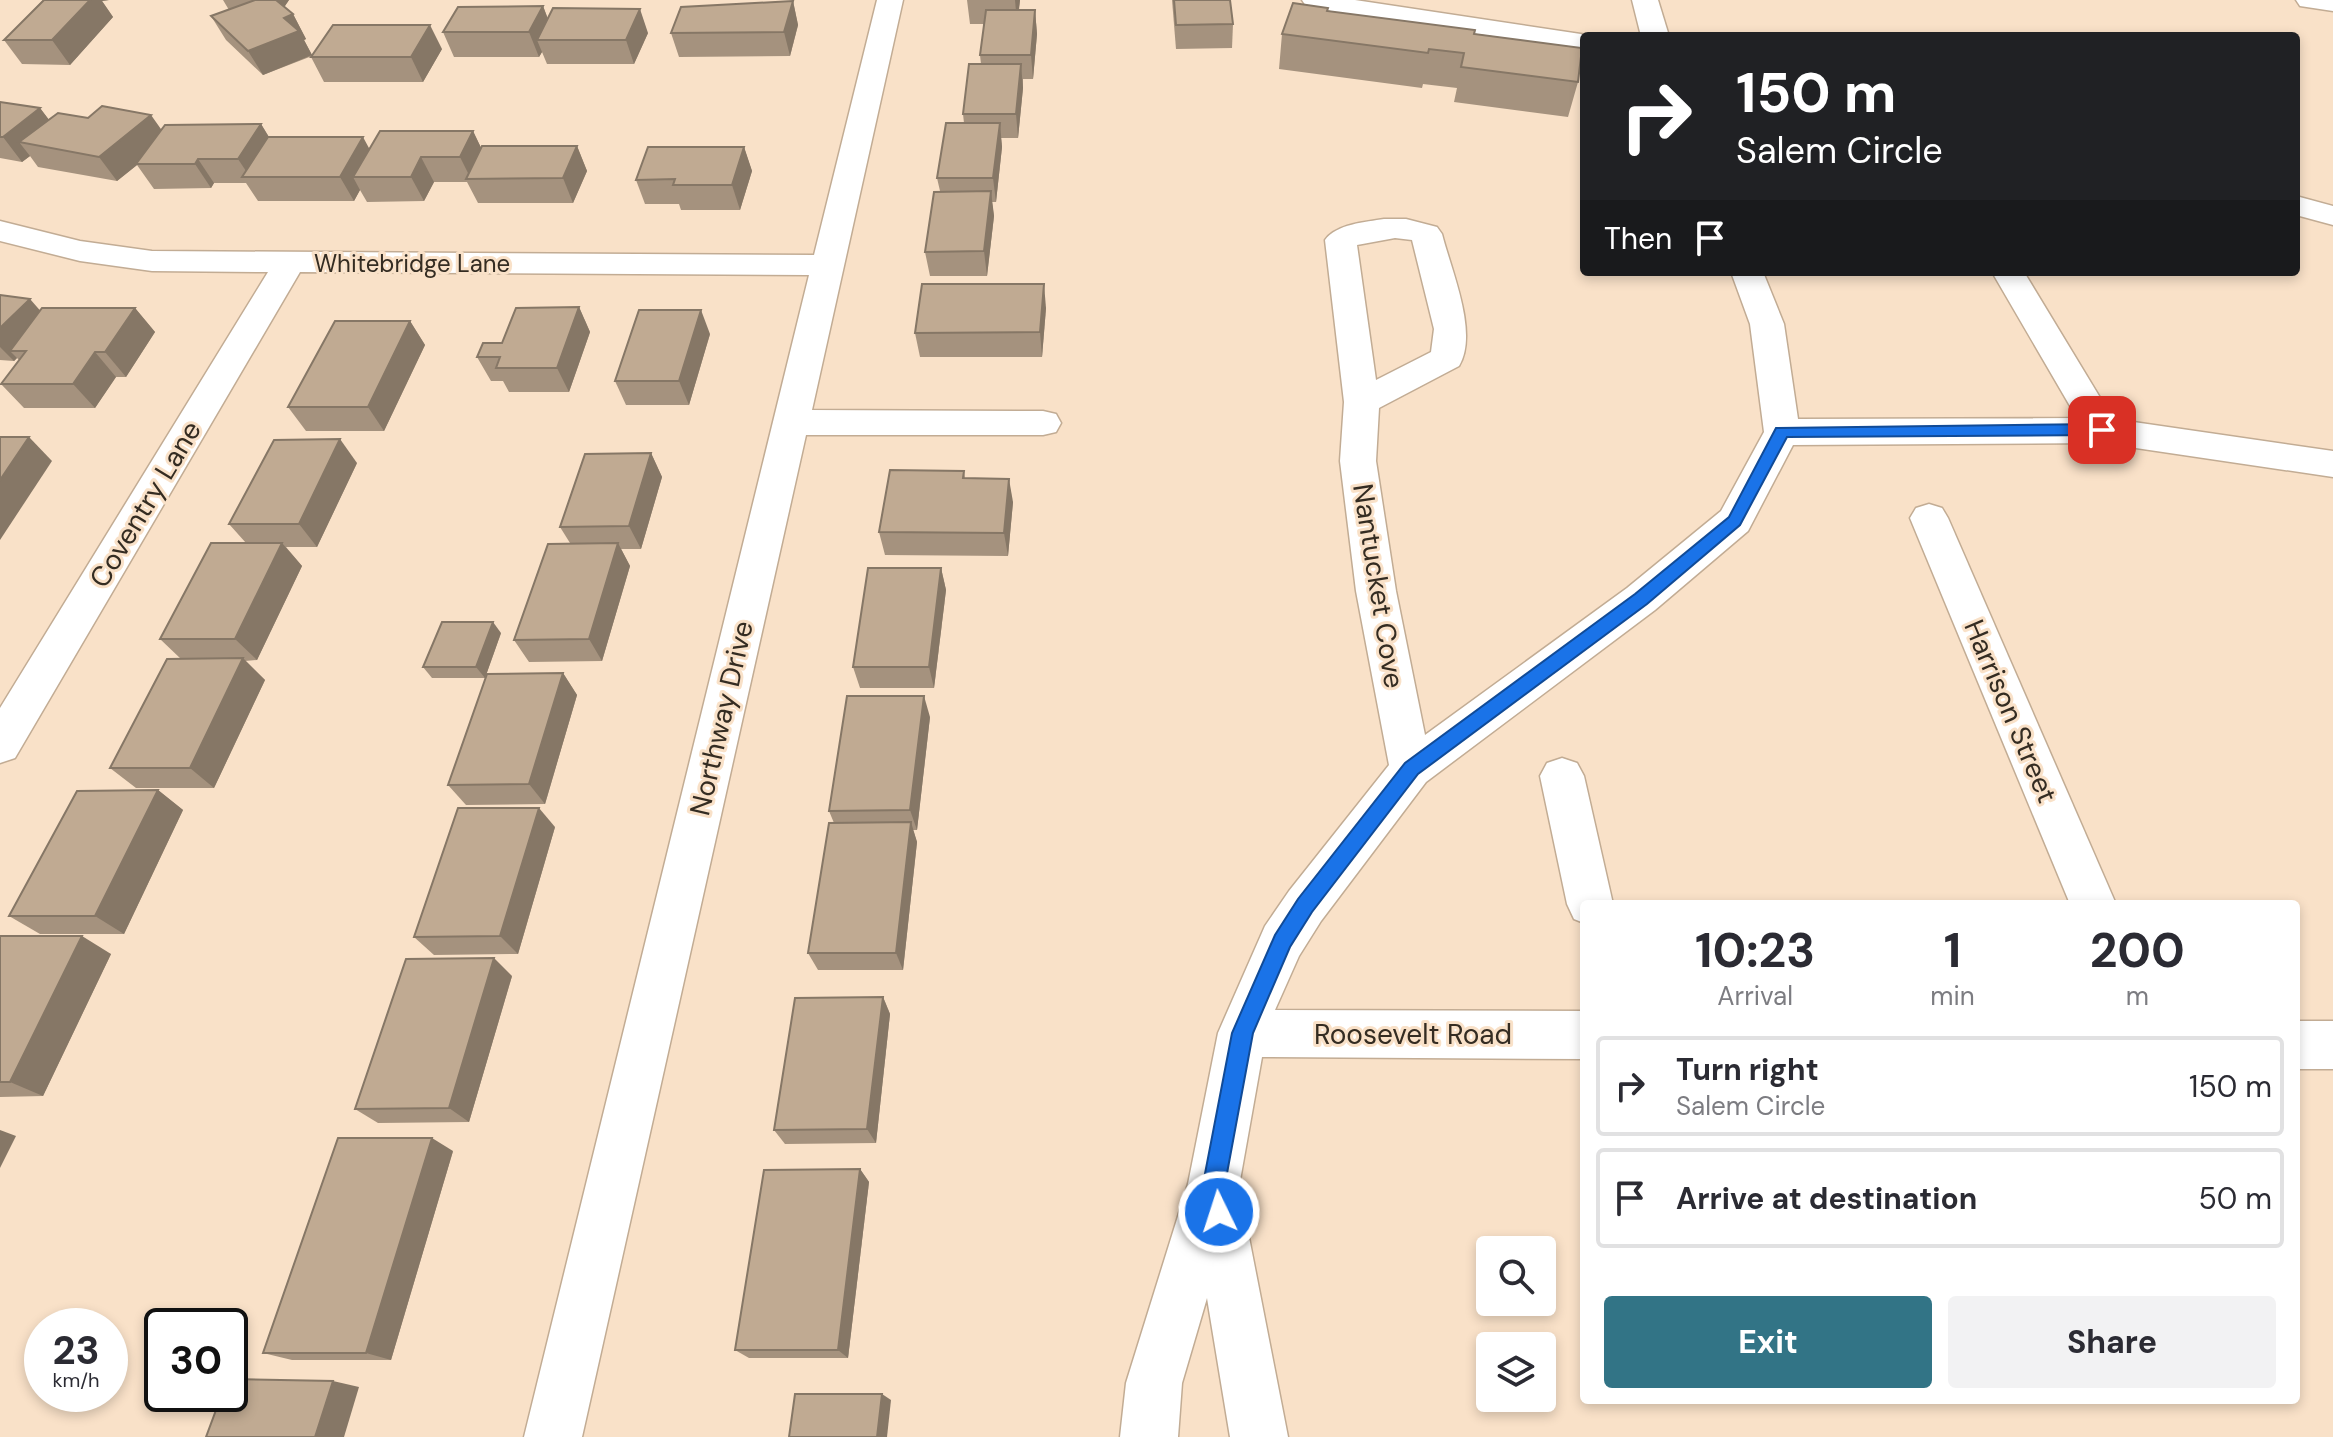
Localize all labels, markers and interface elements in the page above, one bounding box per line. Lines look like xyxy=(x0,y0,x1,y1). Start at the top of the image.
text: 150 m xyxy=(1736,56,1897,129)
icon: right xyxy=(1604,64,1708,168)
text: Salem Circle xyxy=(1736,127,1943,174)
icon: arrive xyxy=(1688,216,1732,260)
text: Then xyxy=(1604,219,1672,258)
street label: Whitebridge Lane xyxy=(314,248,510,279)
pin xyxy=(2068,396,2136,464)
icon: arrive xyxy=(2080,408,2124,452)
street label: Coventry Lane xyxy=(81,414,210,595)
street label: Nantucket Cove xyxy=(1344,481,1413,691)
street label: Harrison Street xyxy=(1955,614,2066,808)
street label: Northway Drive xyxy=(681,617,762,819)
text: 10:23 xyxy=(1695,919,1815,982)
text: 1 xyxy=(1944,919,1961,982)
text: 200 xyxy=(2090,919,2185,982)
text: Arrival xyxy=(1717,979,1793,1013)
text: min xyxy=(1930,979,1975,1013)
text: m xyxy=(2126,979,2149,1013)
street label: Roosevelt Road xyxy=(1314,1016,1512,1053)
text: Turn right xyxy=(1676,1050,1819,1089)
icon: right xyxy=(1608,1064,1652,1108)
text: 150 m xyxy=(2189,1067,2272,1106)
text: Salem Circle xyxy=(1676,1089,1825,1123)
position arrow xyxy=(1177,1170,1261,1254)
icon: arrive xyxy=(1608,1176,1652,1220)
text: Arrive at destination xyxy=(1676,1179,1977,1218)
text: 50 m xyxy=(2198,1179,2272,1218)
map controls xyxy=(1476,1236,1556,1412)
button: search xyxy=(1476,1236,1556,1316)
button: Exit xyxy=(1604,1296,1932,1388)
button: Share xyxy=(1948,1296,2276,1388)
speed limit sign: 30 xyxy=(144,1308,248,1412)
text: 23 xyxy=(52,1324,100,1376)
button: layers xyxy=(1476,1332,1556,1412)
text: km/h xyxy=(52,1367,100,1393)

